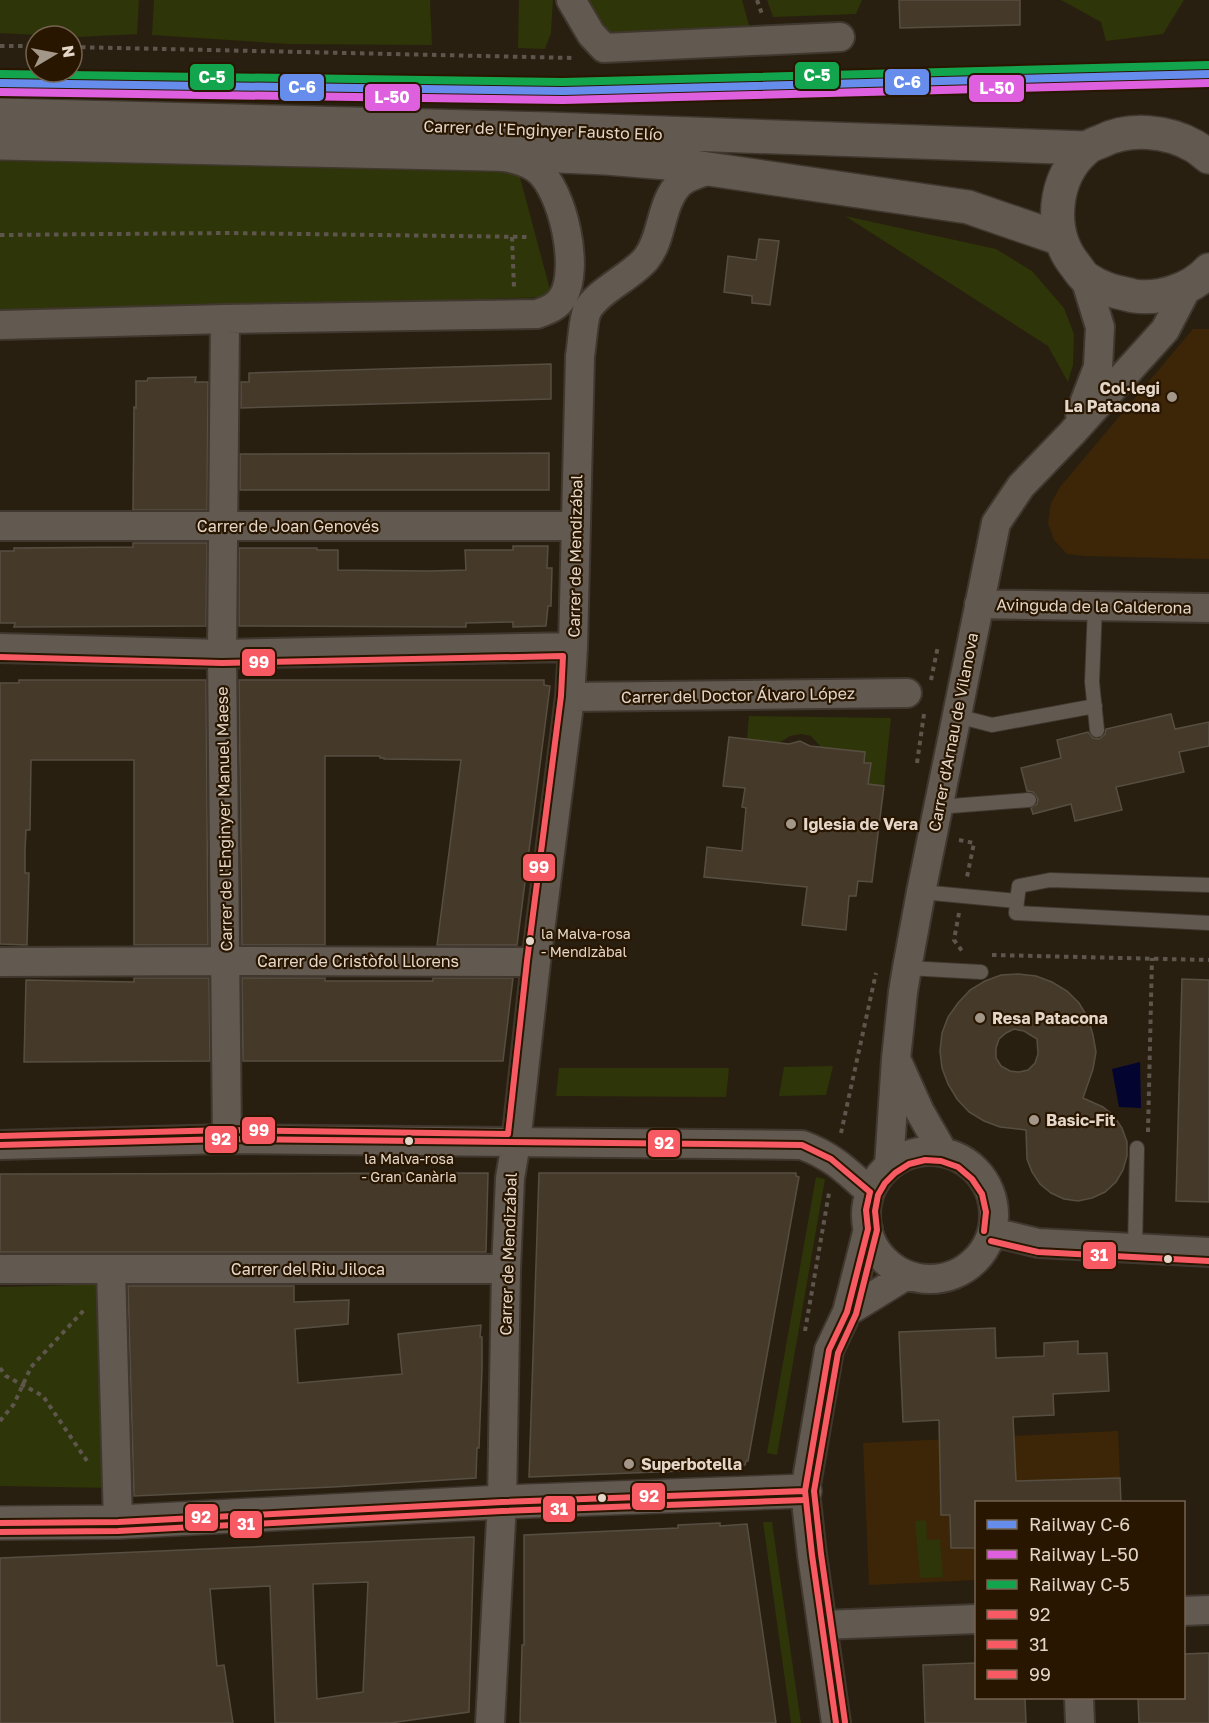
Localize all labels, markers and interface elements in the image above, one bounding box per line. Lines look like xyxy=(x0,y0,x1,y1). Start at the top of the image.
north arrow xyxy=(24,24,84,84)
text: N xyxy=(58,44,80,59)
line badge: C-5 xyxy=(794,61,840,90)
line badge: C-5 xyxy=(189,63,235,91)
text: C-5 xyxy=(803,65,831,85)
text: C-5 xyxy=(198,67,226,87)
line badge: C-6 xyxy=(884,68,930,96)
text: C-6 xyxy=(893,72,921,92)
line badge: C-6 xyxy=(279,73,325,102)
line badge: L-50 xyxy=(968,74,1025,103)
text: C-6 xyxy=(288,77,316,97)
text: L-50 xyxy=(979,78,1015,98)
line badge: L-50 xyxy=(364,83,421,112)
text: L-50 xyxy=(374,87,410,107)
street label: Carrer de l'Enginyer Fausto Elío xyxy=(423,116,663,144)
place label: Col·legi La Patacona xyxy=(1064,378,1160,416)
marker: Col·legi La Patacona xyxy=(1165,390,1179,404)
street label: Carrer de Mendizábal xyxy=(564,474,586,638)
street label: Carrer de Joan Genovés xyxy=(197,516,379,536)
street label: Avinguda de la Calderona xyxy=(996,594,1192,618)
street label: Carrer d'Arnau de Vilanova xyxy=(924,631,982,833)
line badge: 99 xyxy=(241,648,276,677)
text: 99 xyxy=(249,652,269,672)
street label: Carrer del Doctor Álvaro López xyxy=(621,683,855,707)
street label: Carrer de l'Enginyer Manuel Maese xyxy=(212,686,236,952)
place label: Iglesia de Vera xyxy=(803,814,918,834)
marker: Iglesia de Vera xyxy=(784,817,798,831)
line badge: 99 xyxy=(522,853,556,882)
text: 99 xyxy=(529,857,549,877)
place label: la Malva-rosa - Mendizàbal xyxy=(541,925,631,960)
marker: la Malva-rosa - Mendizàbal xyxy=(524,935,536,947)
street label: Carrer de Cristòfol Llorens xyxy=(257,951,459,971)
place label: Resa Patacona xyxy=(992,1008,1108,1028)
marker: Resa Patacona xyxy=(973,1011,987,1025)
place label: Basic-Fit xyxy=(1046,1110,1116,1130)
marker: Basic-Fit xyxy=(1027,1113,1041,1127)
line badge: 99 xyxy=(241,1116,276,1145)
text: 99 xyxy=(249,1120,269,1140)
line badge: 92 xyxy=(204,1125,238,1154)
text: 92 xyxy=(211,1129,231,1149)
line badge: 92 xyxy=(647,1129,681,1158)
text: 92 xyxy=(654,1133,674,1153)
marker: la Malva-rosa - Gran Canària xyxy=(403,1135,415,1147)
place label: la Malva-rosa - Gran Canària xyxy=(361,1150,457,1185)
street label: Carrer de Mendizábal xyxy=(495,1172,521,1336)
line badge: 31 xyxy=(1082,1241,1117,1270)
text: 31 xyxy=(1090,1245,1108,1265)
unlabelled marker xyxy=(1162,1253,1174,1265)
street label: Carrer del Riu Jiloca xyxy=(231,1259,385,1279)
place label: Superbotella xyxy=(641,1454,742,1474)
marker: Superbotella xyxy=(622,1457,636,1471)
line badge: 92 xyxy=(631,1482,666,1511)
text: 92 xyxy=(639,1486,659,1506)
unlabelled marker xyxy=(596,1492,608,1504)
line badge: 31 xyxy=(542,1495,576,1523)
text: 31 xyxy=(550,1499,568,1519)
legend xyxy=(975,1501,1185,1699)
line badge: 92 xyxy=(184,1503,219,1532)
text: 92 xyxy=(191,1507,211,1527)
line badge: 31 xyxy=(229,1510,263,1539)
text: Railway C-6 xyxy=(1029,1513,1130,1535)
text: 31 xyxy=(237,1514,255,1534)
text: Railway L-50 xyxy=(1029,1543,1139,1565)
text: Railway C-5 xyxy=(1029,1573,1130,1595)
text: 92 xyxy=(1029,1603,1050,1625)
text: 31 xyxy=(1029,1633,1049,1655)
text: 99 xyxy=(1029,1663,1051,1685)

